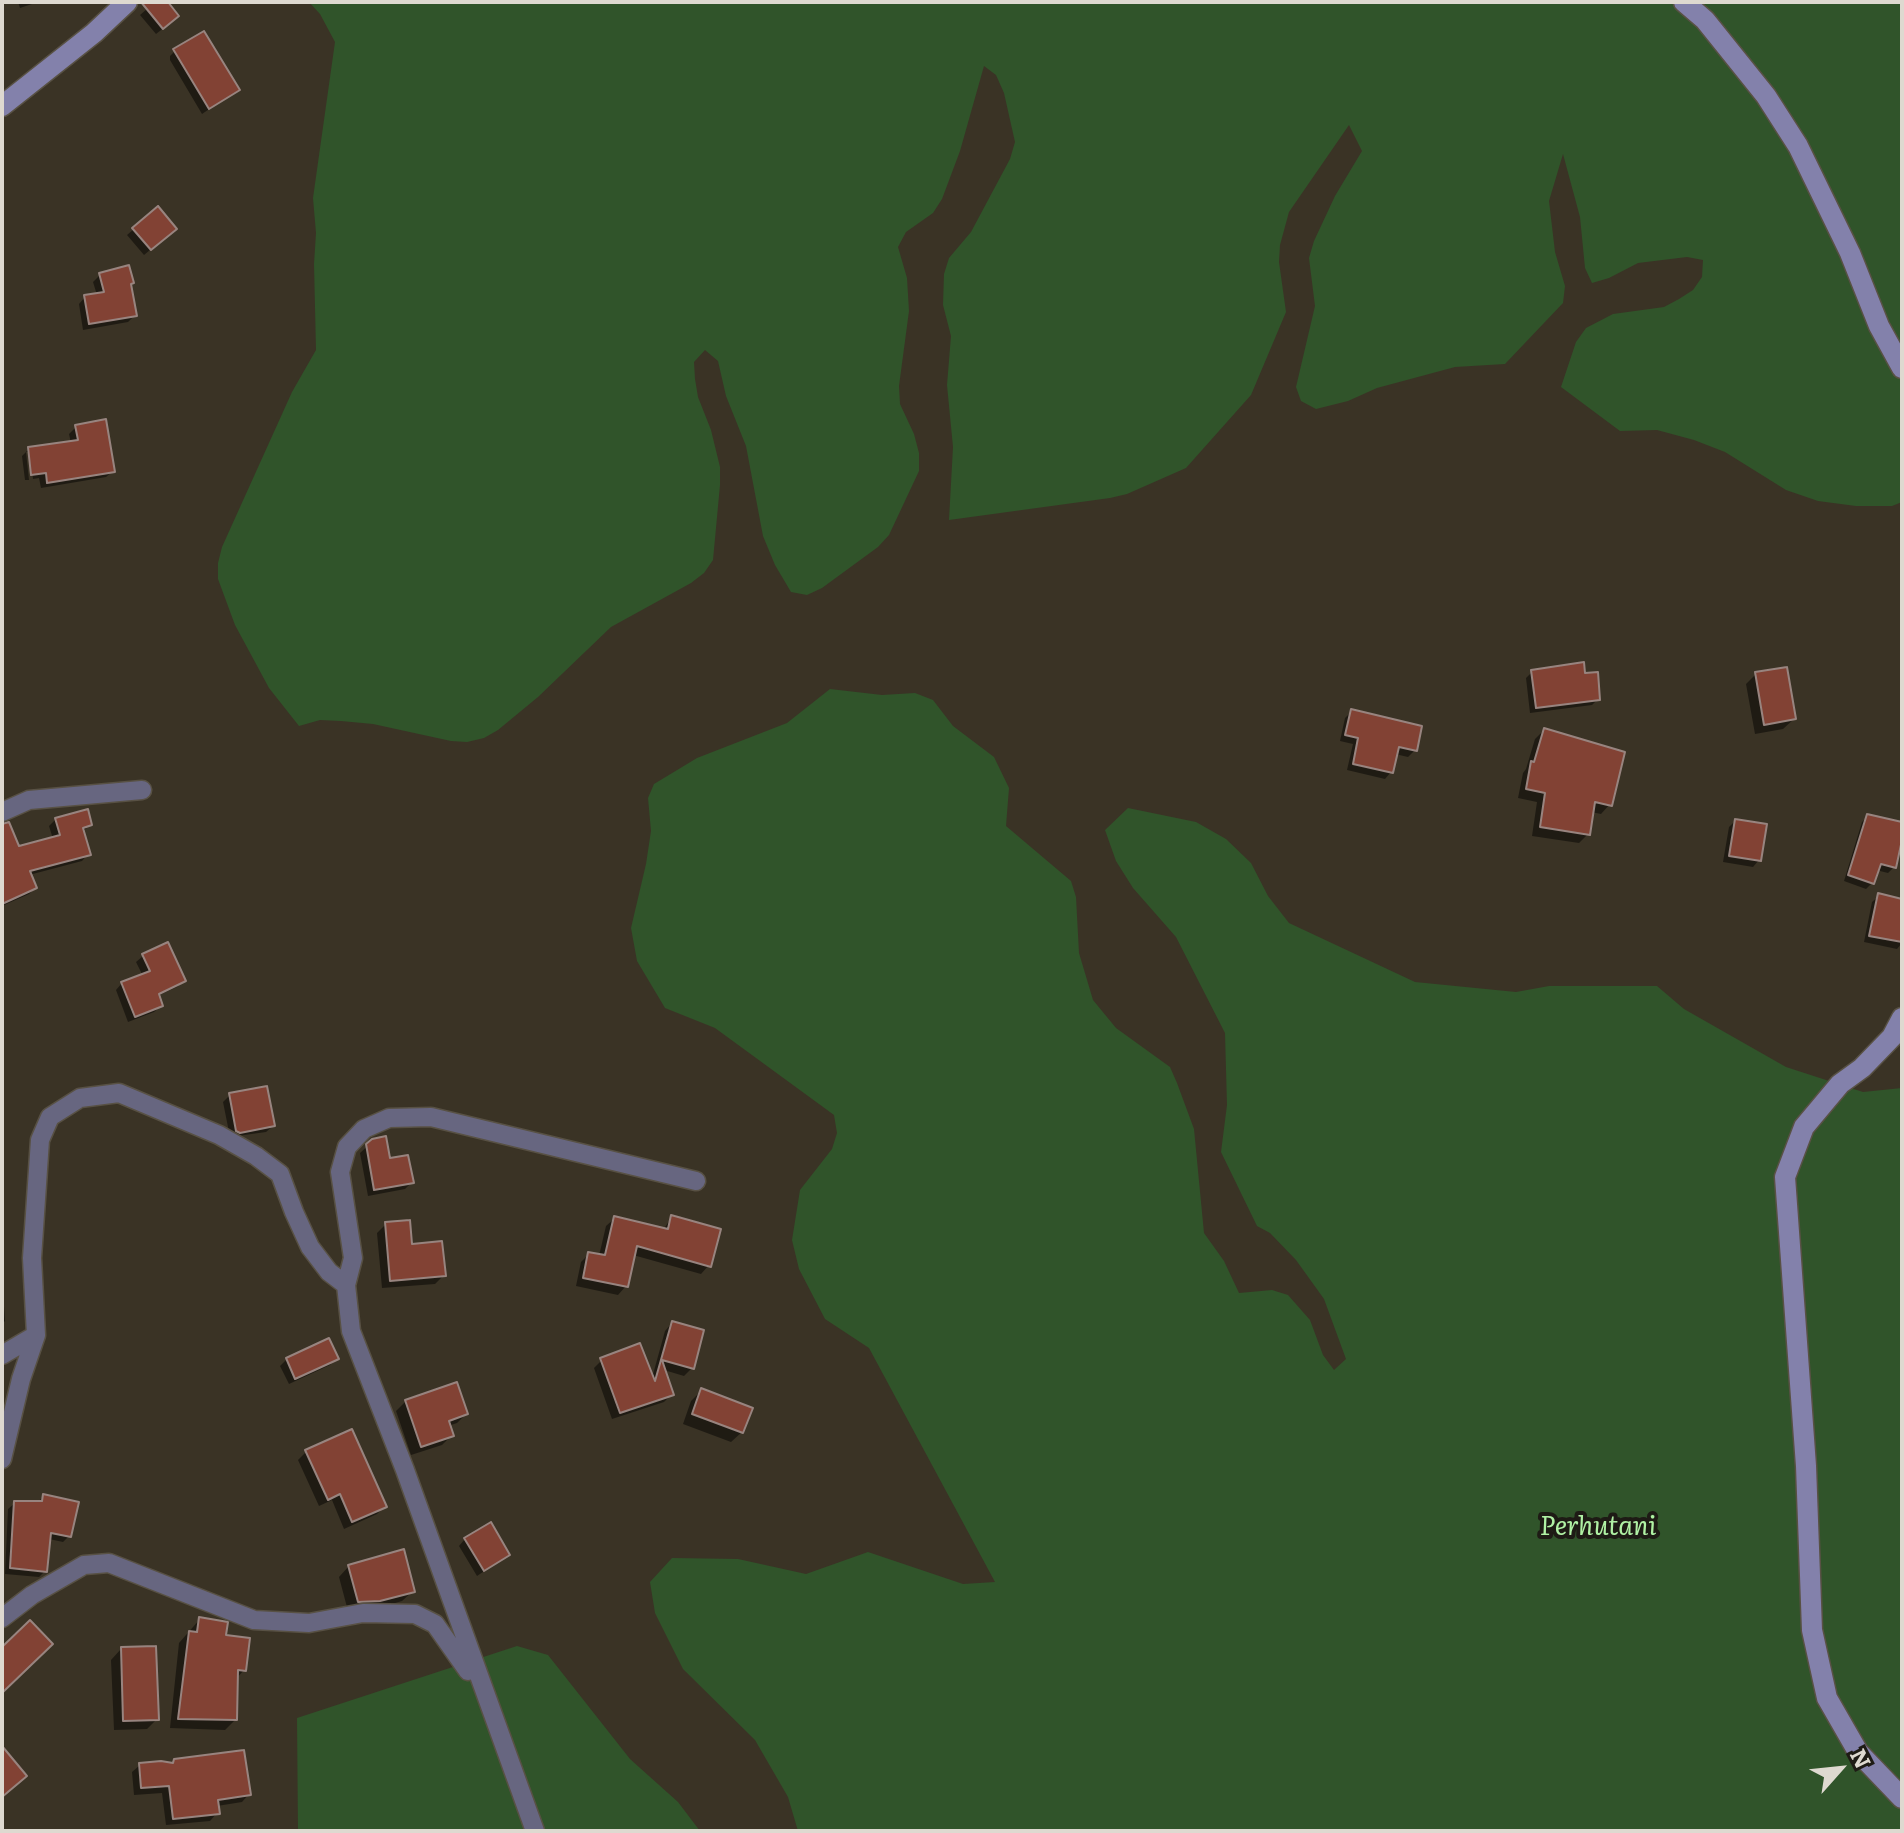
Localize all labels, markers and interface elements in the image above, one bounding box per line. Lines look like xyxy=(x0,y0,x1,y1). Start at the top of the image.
park label: Perhutani xyxy=(1540,1511,1656,1543)
north arrow xyxy=(1800,1729,1880,1809)
text: N xyxy=(1843,1742,1881,1774)

